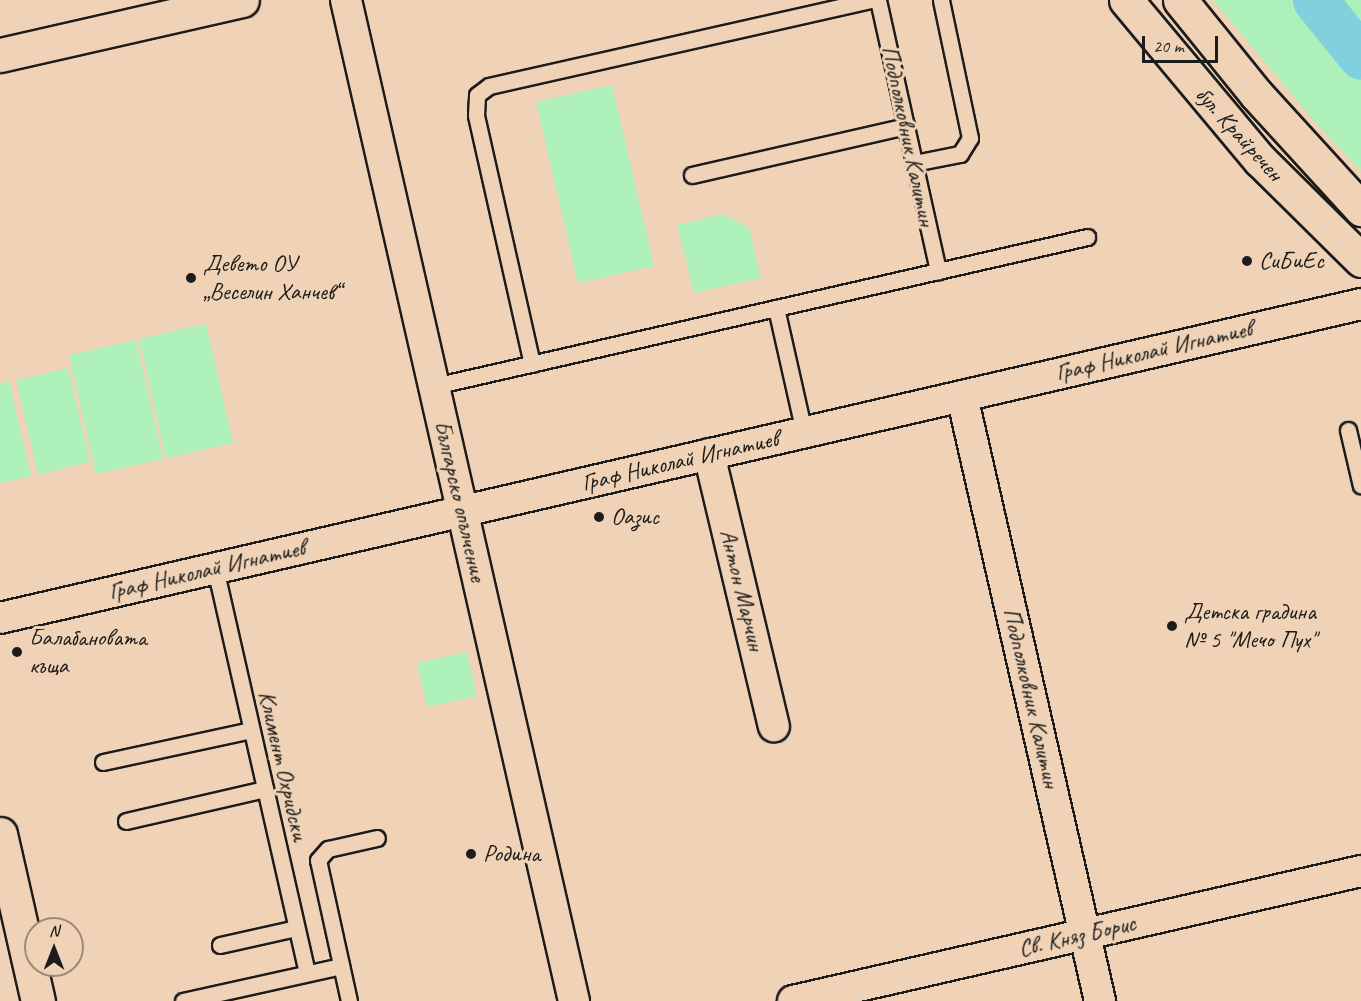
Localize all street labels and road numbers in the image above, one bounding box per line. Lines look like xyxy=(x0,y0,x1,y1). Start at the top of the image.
street label: Подполковник Калитин xyxy=(874,41,942,231)
street label: бул. Крайречен xyxy=(1189,81,1289,187)
street label: Граф Николай Игнатиев xyxy=(1055,315,1253,387)
street label: Българско опълчение xyxy=(427,418,493,584)
street label: Граф Николай Игнатиев xyxy=(581,425,779,497)
street label: Антон Марчин xyxy=(713,525,771,655)
street label: Граф Николай Игнатиев xyxy=(108,534,306,606)
street label: Подполковник Калитин xyxy=(996,603,1066,793)
street label: Климент Охридски xyxy=(252,688,314,844)
street label: Св. Княз Борис xyxy=(1015,908,1139,964)

